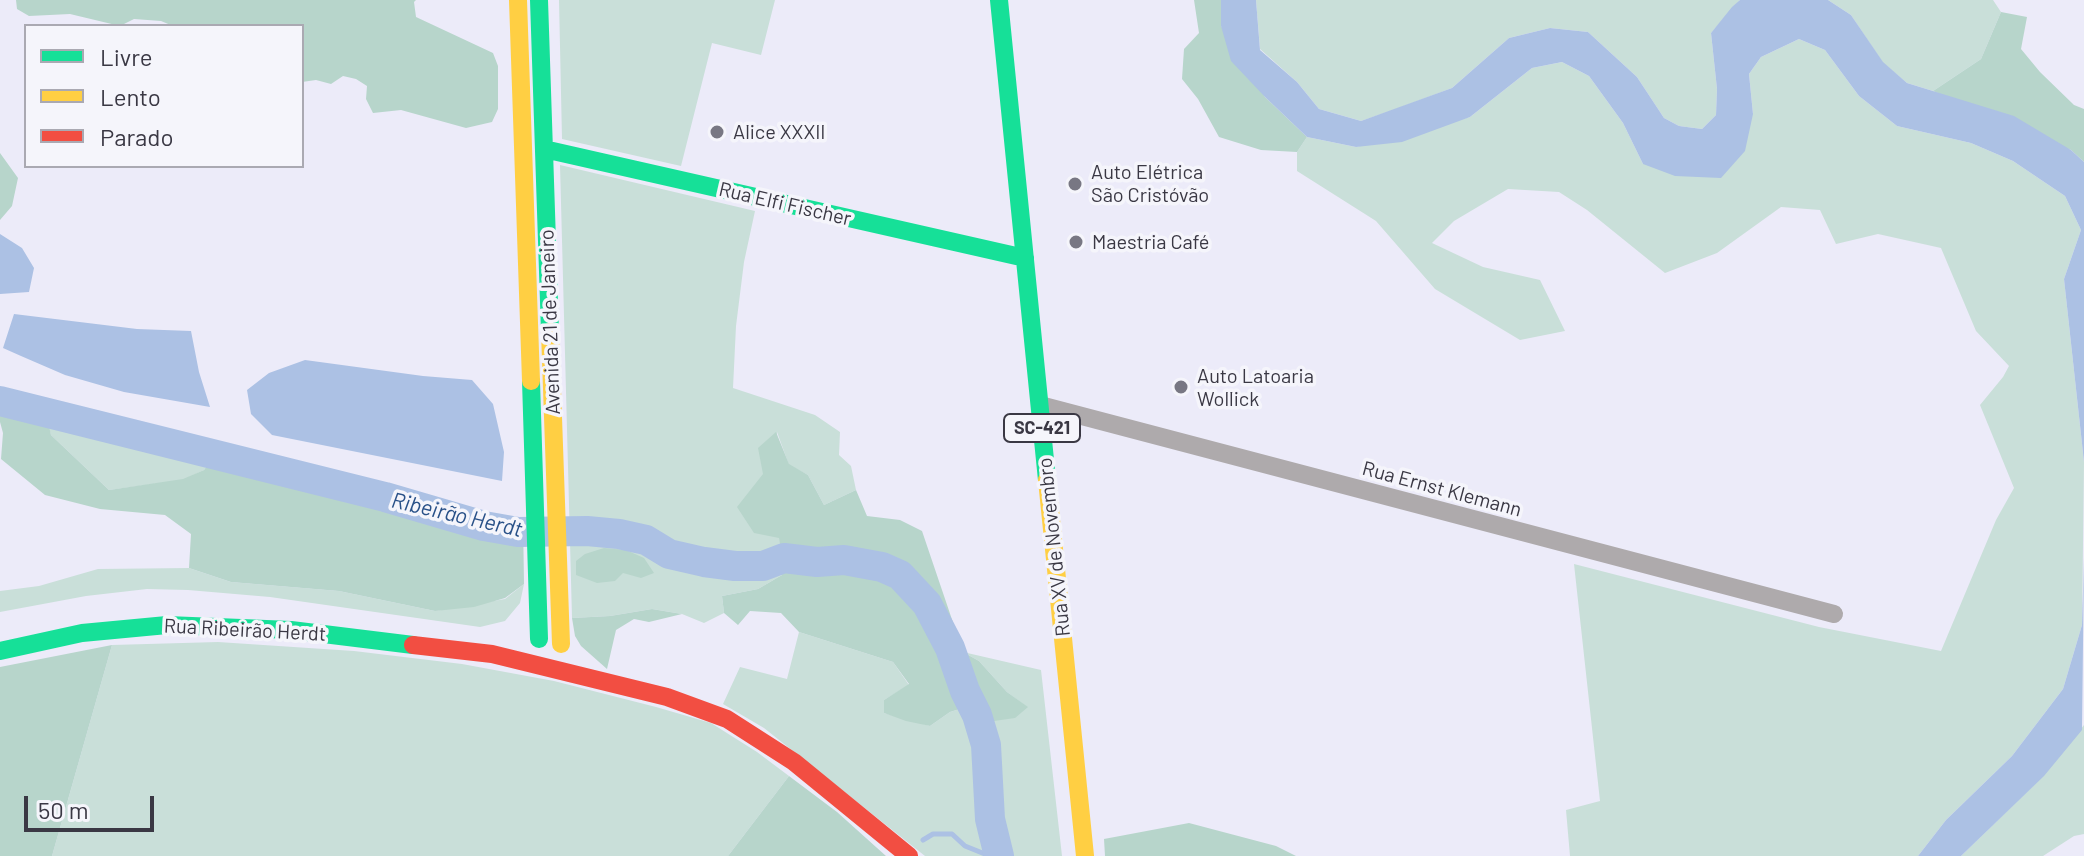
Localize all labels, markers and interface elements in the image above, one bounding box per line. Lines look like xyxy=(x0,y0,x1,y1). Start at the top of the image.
legend xyxy=(24,24,304,168)
text: Livre xyxy=(100,42,153,71)
text: Lento xyxy=(100,82,161,111)
place label: Alice XXXII xyxy=(733,120,826,144)
text: Parado xyxy=(100,122,174,151)
marker: Alice XXXII xyxy=(708,123,726,141)
place label: Auto Elétrica São Cristóvão xyxy=(1091,160,1209,207)
marker: Auto Elétrica São Cristóvão xyxy=(1066,175,1084,193)
street label: Rua Elfi Fischer xyxy=(716,177,854,231)
street label: Avenida 21 de Janeiro xyxy=(535,229,565,415)
place label: Maestria Café xyxy=(1092,230,1209,254)
marker: Maestria Café xyxy=(1067,233,1085,251)
place label: Auto Latoaria Wollick xyxy=(1197,364,1314,411)
marker: Auto Latoaria Wollick xyxy=(1172,378,1190,396)
road number: SC-421 xyxy=(1004,414,1080,442)
street label: Rua XV de Novembro xyxy=(1033,456,1075,638)
street label: Rua Ernst Klemann xyxy=(1360,456,1524,522)
water label: Ribeirão Herdt xyxy=(389,487,525,543)
street label: Rua Ribeirão Herdt xyxy=(163,614,327,646)
scale bar xyxy=(28,780,158,830)
text: 50 m xyxy=(38,795,89,824)

